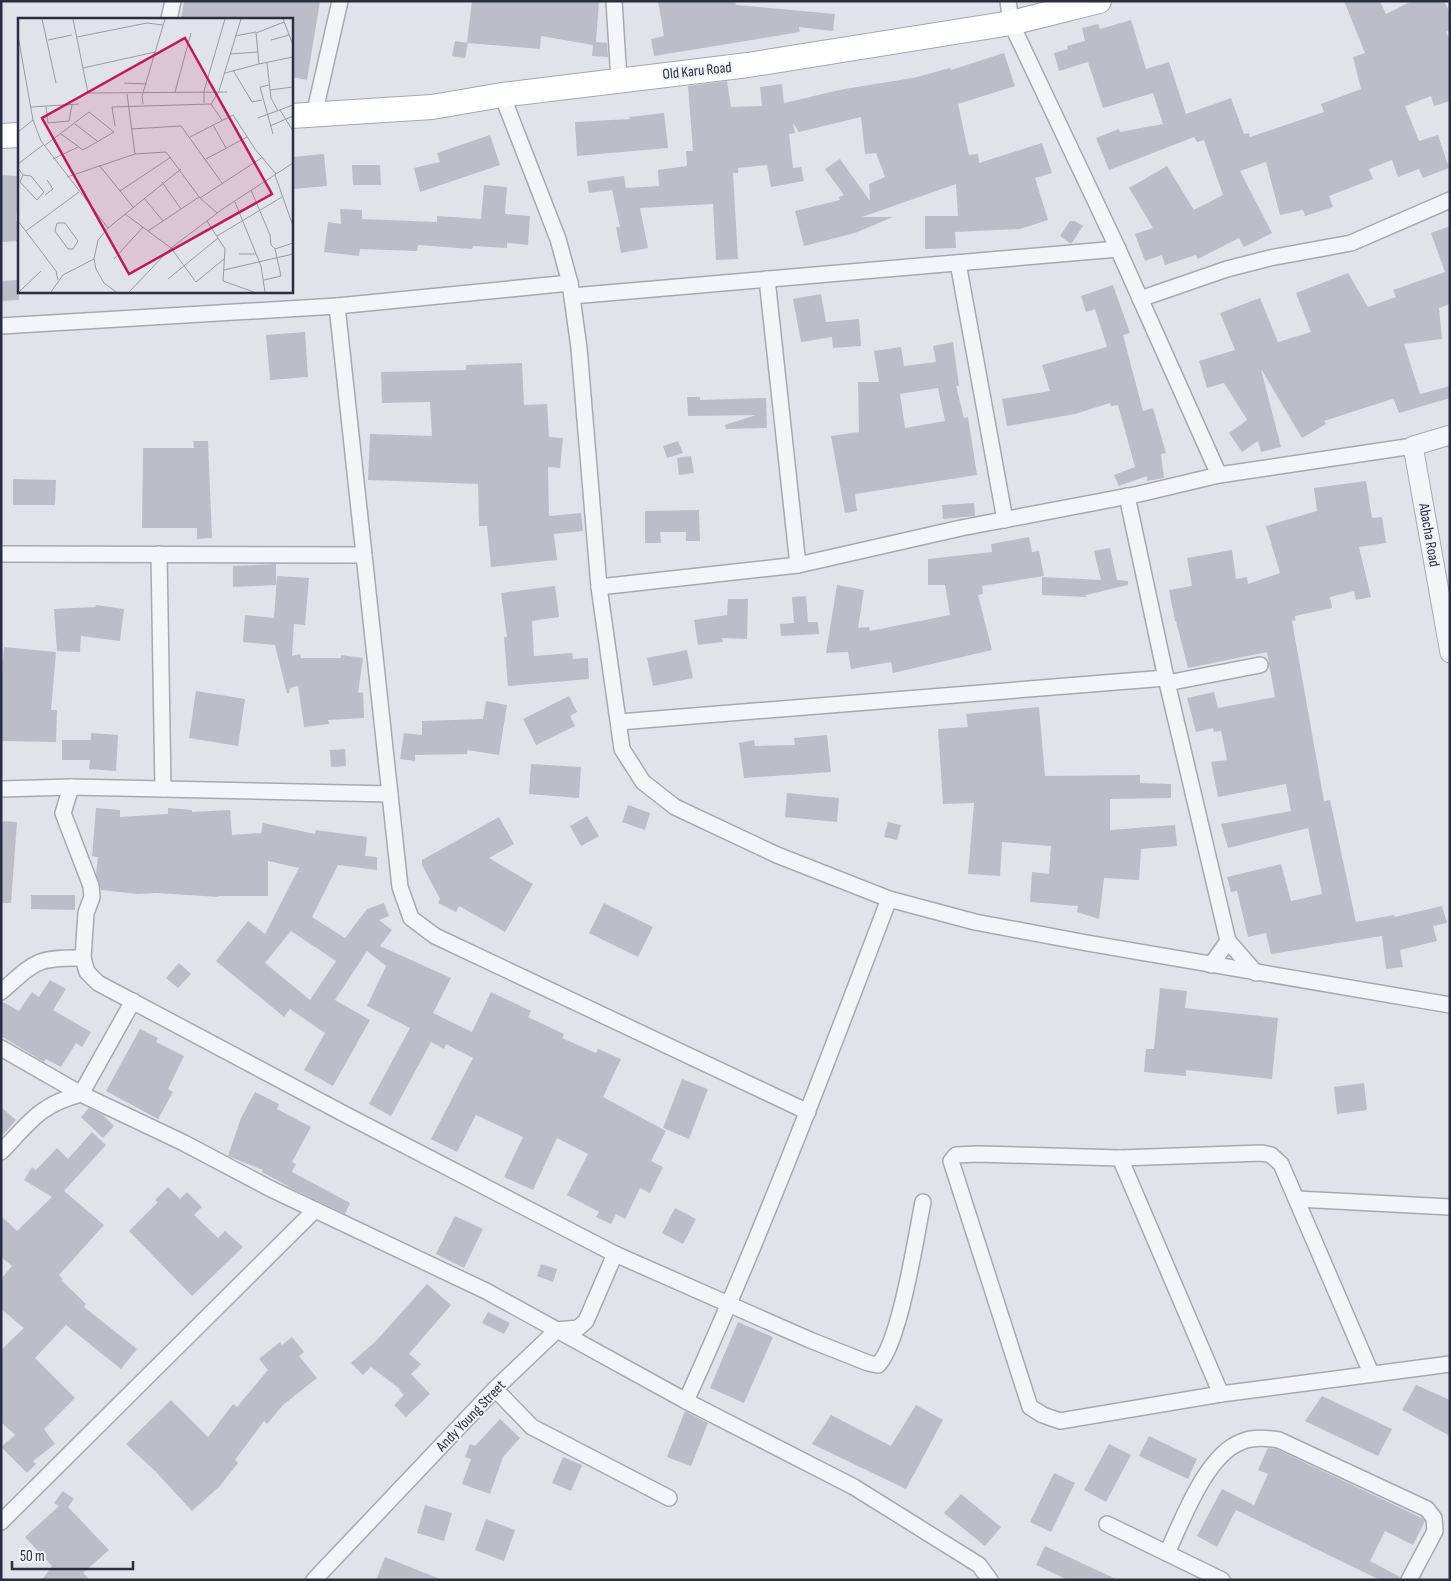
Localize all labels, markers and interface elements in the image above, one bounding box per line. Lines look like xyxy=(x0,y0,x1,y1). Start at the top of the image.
inset map xyxy=(18,18,292,292)
street label: Old Karu Road xyxy=(662,58,732,84)
street label: Abacha Road xyxy=(1414,501,1444,568)
street label: Andy Young Street xyxy=(432,1376,510,1456)
scale bar xyxy=(12,1538,134,1570)
text: 50 m xyxy=(20,1547,45,1566)

